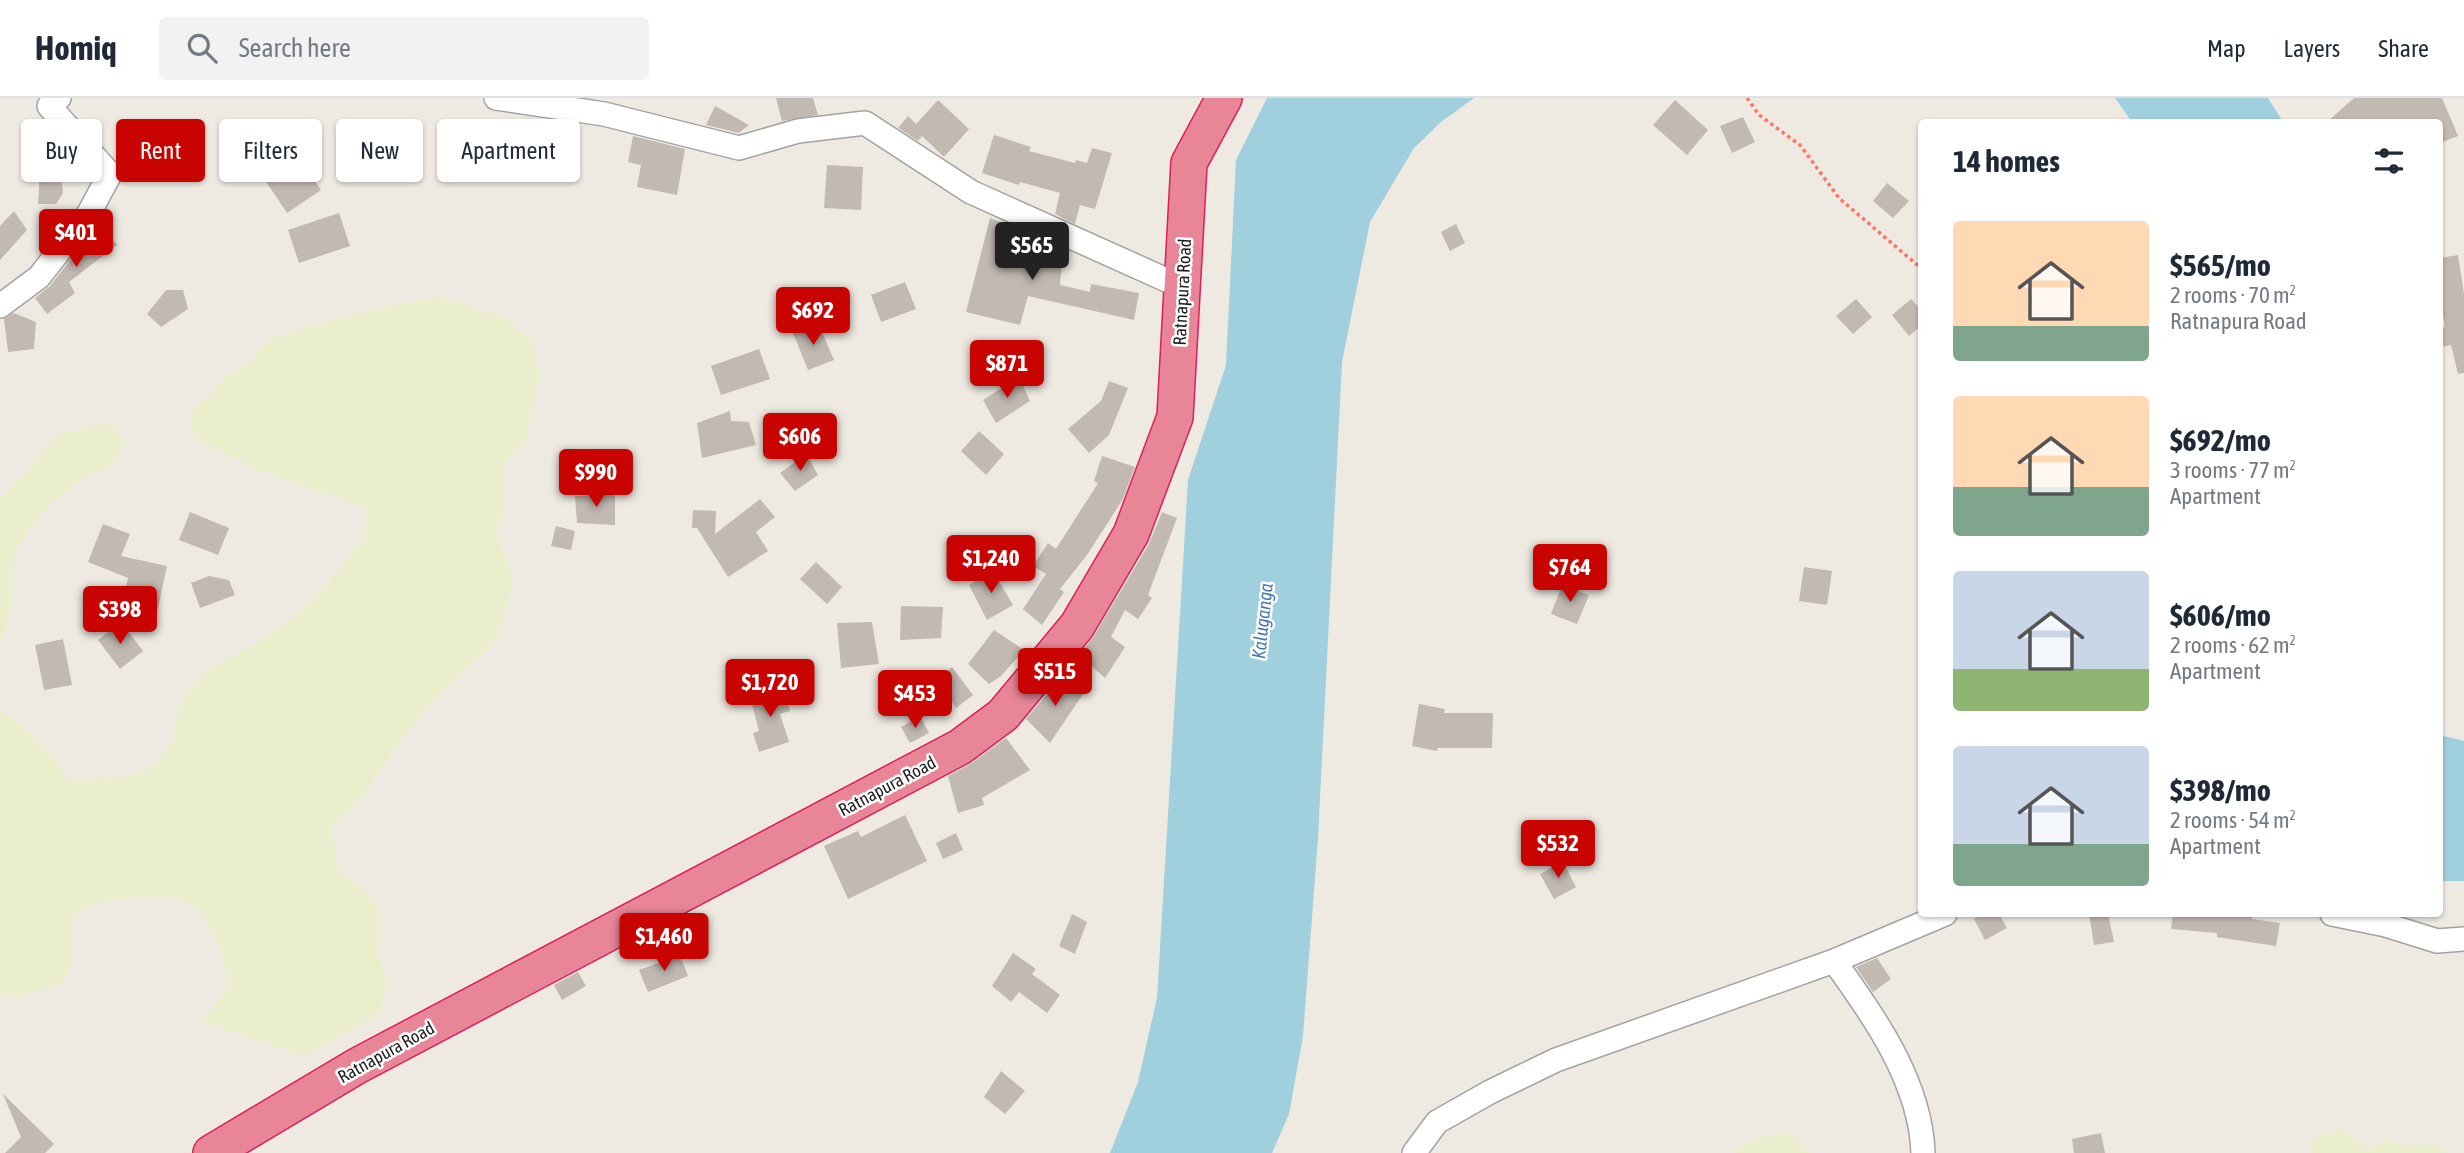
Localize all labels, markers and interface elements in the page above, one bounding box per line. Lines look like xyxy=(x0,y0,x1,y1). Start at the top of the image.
search box xyxy=(159,17,649,80)
text: Homiq xyxy=(35,29,117,67)
icon: search xyxy=(183,29,221,67)
text: Search here xyxy=(239,33,351,63)
text: Map xyxy=(2207,35,2246,62)
text: Layers xyxy=(2284,35,2340,62)
text: Share xyxy=(2378,35,2429,62)
chip: Buy xyxy=(21,119,102,182)
chip: Rent xyxy=(116,119,205,182)
chip: Filters xyxy=(219,119,322,182)
chip: New xyxy=(336,119,423,182)
chip: Apartment xyxy=(437,119,580,182)
icon: filters xyxy=(2370,142,2408,180)
text: 14 homes xyxy=(1953,144,2060,178)
pin: $401 xyxy=(35,209,117,269)
text: $401 xyxy=(55,219,97,245)
pin: $565 xyxy=(991,222,1073,282)
text: $565 xyxy=(1011,232,1053,258)
street label: Ratnapura Road xyxy=(1169,238,1195,346)
text: $565/mo xyxy=(2170,248,2271,282)
icon: home xyxy=(2009,249,2093,333)
text: 2 rooms · 70 m² xyxy=(2170,282,2296,308)
pin: $692 xyxy=(772,288,854,347)
text: $692 xyxy=(792,297,834,323)
text: Ratnapura Road xyxy=(2170,308,2307,334)
pin: $871 xyxy=(966,341,1048,400)
text: $871 xyxy=(986,350,1028,376)
pin: $606 xyxy=(759,414,841,473)
text: $606 xyxy=(779,423,821,449)
text: $692/mo xyxy=(2170,423,2271,457)
icon: home xyxy=(2009,424,2093,508)
pin: $990 xyxy=(555,450,637,509)
text: 3 rooms · 77 m² xyxy=(2170,457,2296,483)
text: $990 xyxy=(575,459,617,485)
text: Apartment xyxy=(2170,483,2261,509)
pin: $1,240 xyxy=(934,536,1048,595)
text: $1,240 xyxy=(963,545,1020,571)
pin: $764 xyxy=(1529,545,1611,604)
text: $764 xyxy=(1549,554,1591,580)
water label: Kaluganga xyxy=(1247,582,1277,660)
pin: $398 xyxy=(79,587,161,646)
text: $398 xyxy=(99,596,141,622)
text: $606/mo xyxy=(2170,598,2271,632)
icon: home xyxy=(2009,599,2093,683)
text: 2 rooms · 62 m² xyxy=(2170,632,2296,658)
pin: $515 xyxy=(1014,648,1096,708)
text: $515 xyxy=(1034,658,1076,684)
text: Apartment xyxy=(2170,658,2261,684)
pin: $1,720 xyxy=(713,660,827,719)
text: $1,720 xyxy=(742,669,799,695)
pin: $453 xyxy=(874,670,956,730)
text: $453 xyxy=(894,680,936,706)
street label: Ratnapura Road xyxy=(835,752,939,820)
text: $398/mo xyxy=(2170,773,2271,807)
icon: home xyxy=(2009,774,2093,858)
text: 2 rooms · 54 m² xyxy=(2170,807,2296,833)
pin: $532 xyxy=(1517,820,1599,880)
text: $532 xyxy=(1537,830,1579,856)
text: Apartment xyxy=(2170,833,2261,859)
pin: $1,460 xyxy=(607,914,721,973)
text: $1,460 xyxy=(636,923,693,949)
street label: Ratnapura Road xyxy=(334,1017,438,1087)

